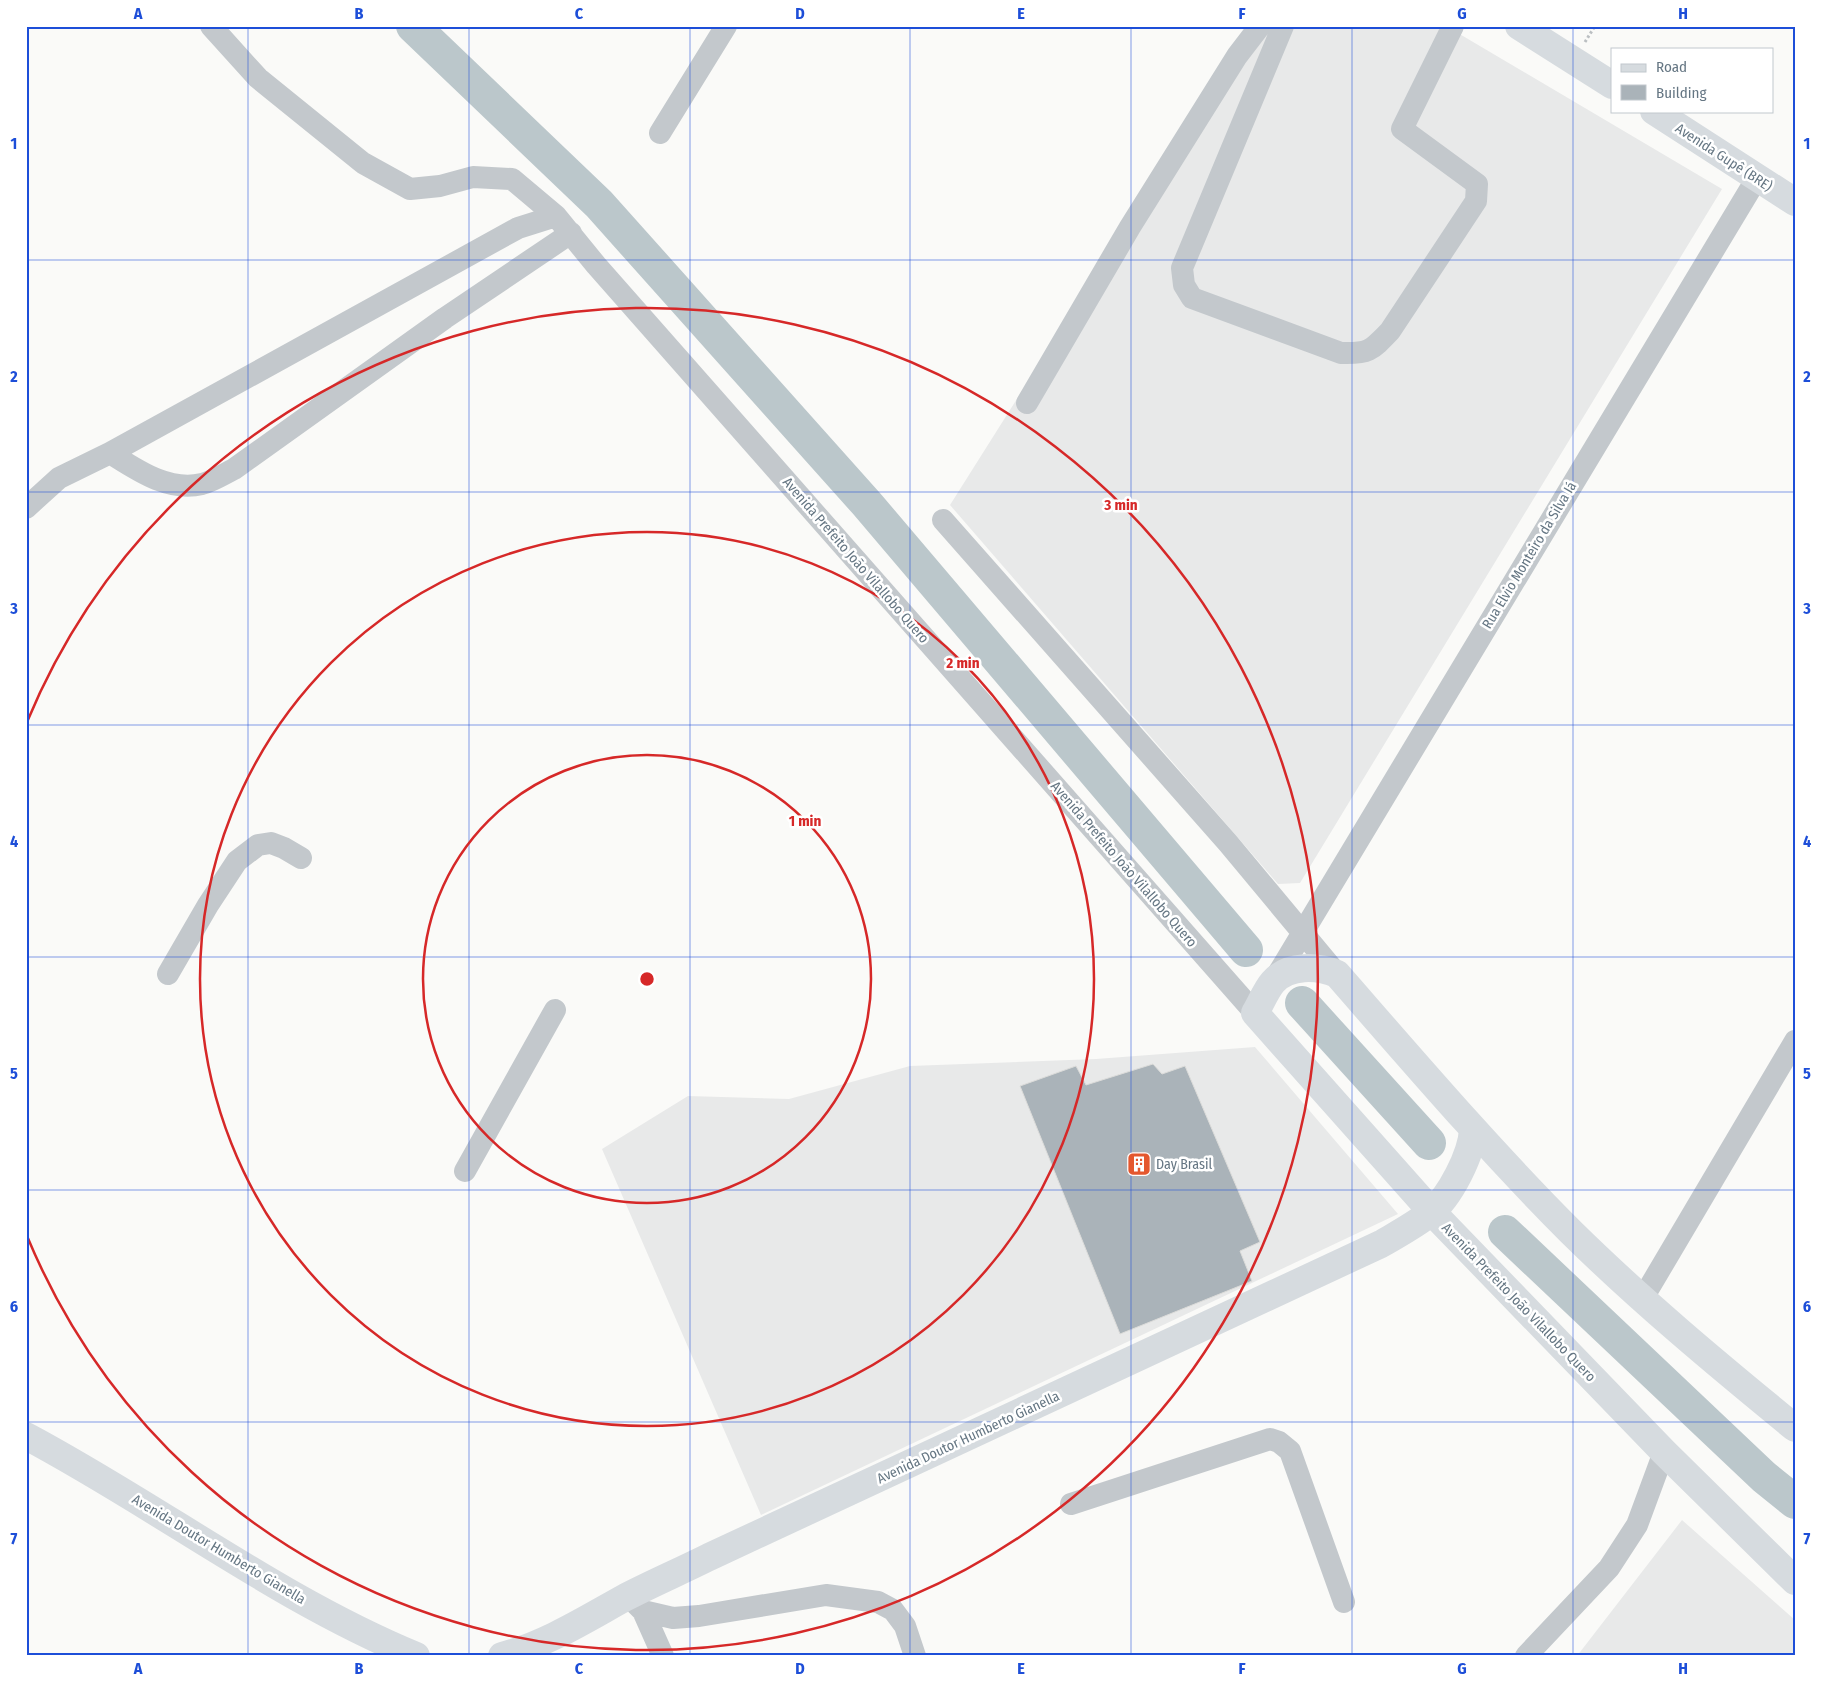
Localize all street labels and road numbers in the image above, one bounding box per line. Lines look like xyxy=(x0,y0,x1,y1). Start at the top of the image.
street label: Avenida Gupê (BRE) xyxy=(1672,120,1775,195)
street label: Avenida Prefeito João Vilallobo Quero xyxy=(779,474,932,647)
street label: Rua Elvio Monteiro da Silva Iá xyxy=(1479,479,1580,632)
street label: Avenida Prefeito João Vilallobo Quero xyxy=(1047,778,1200,951)
street label: Avenida Prefeito João Vilallobo Quero xyxy=(1438,1219,1599,1385)
street label: Avenida Doutor Humberto Gianella xyxy=(874,1388,1062,1487)
street label: Avenida Doutor Humberto Gianella xyxy=(129,1491,309,1608)

